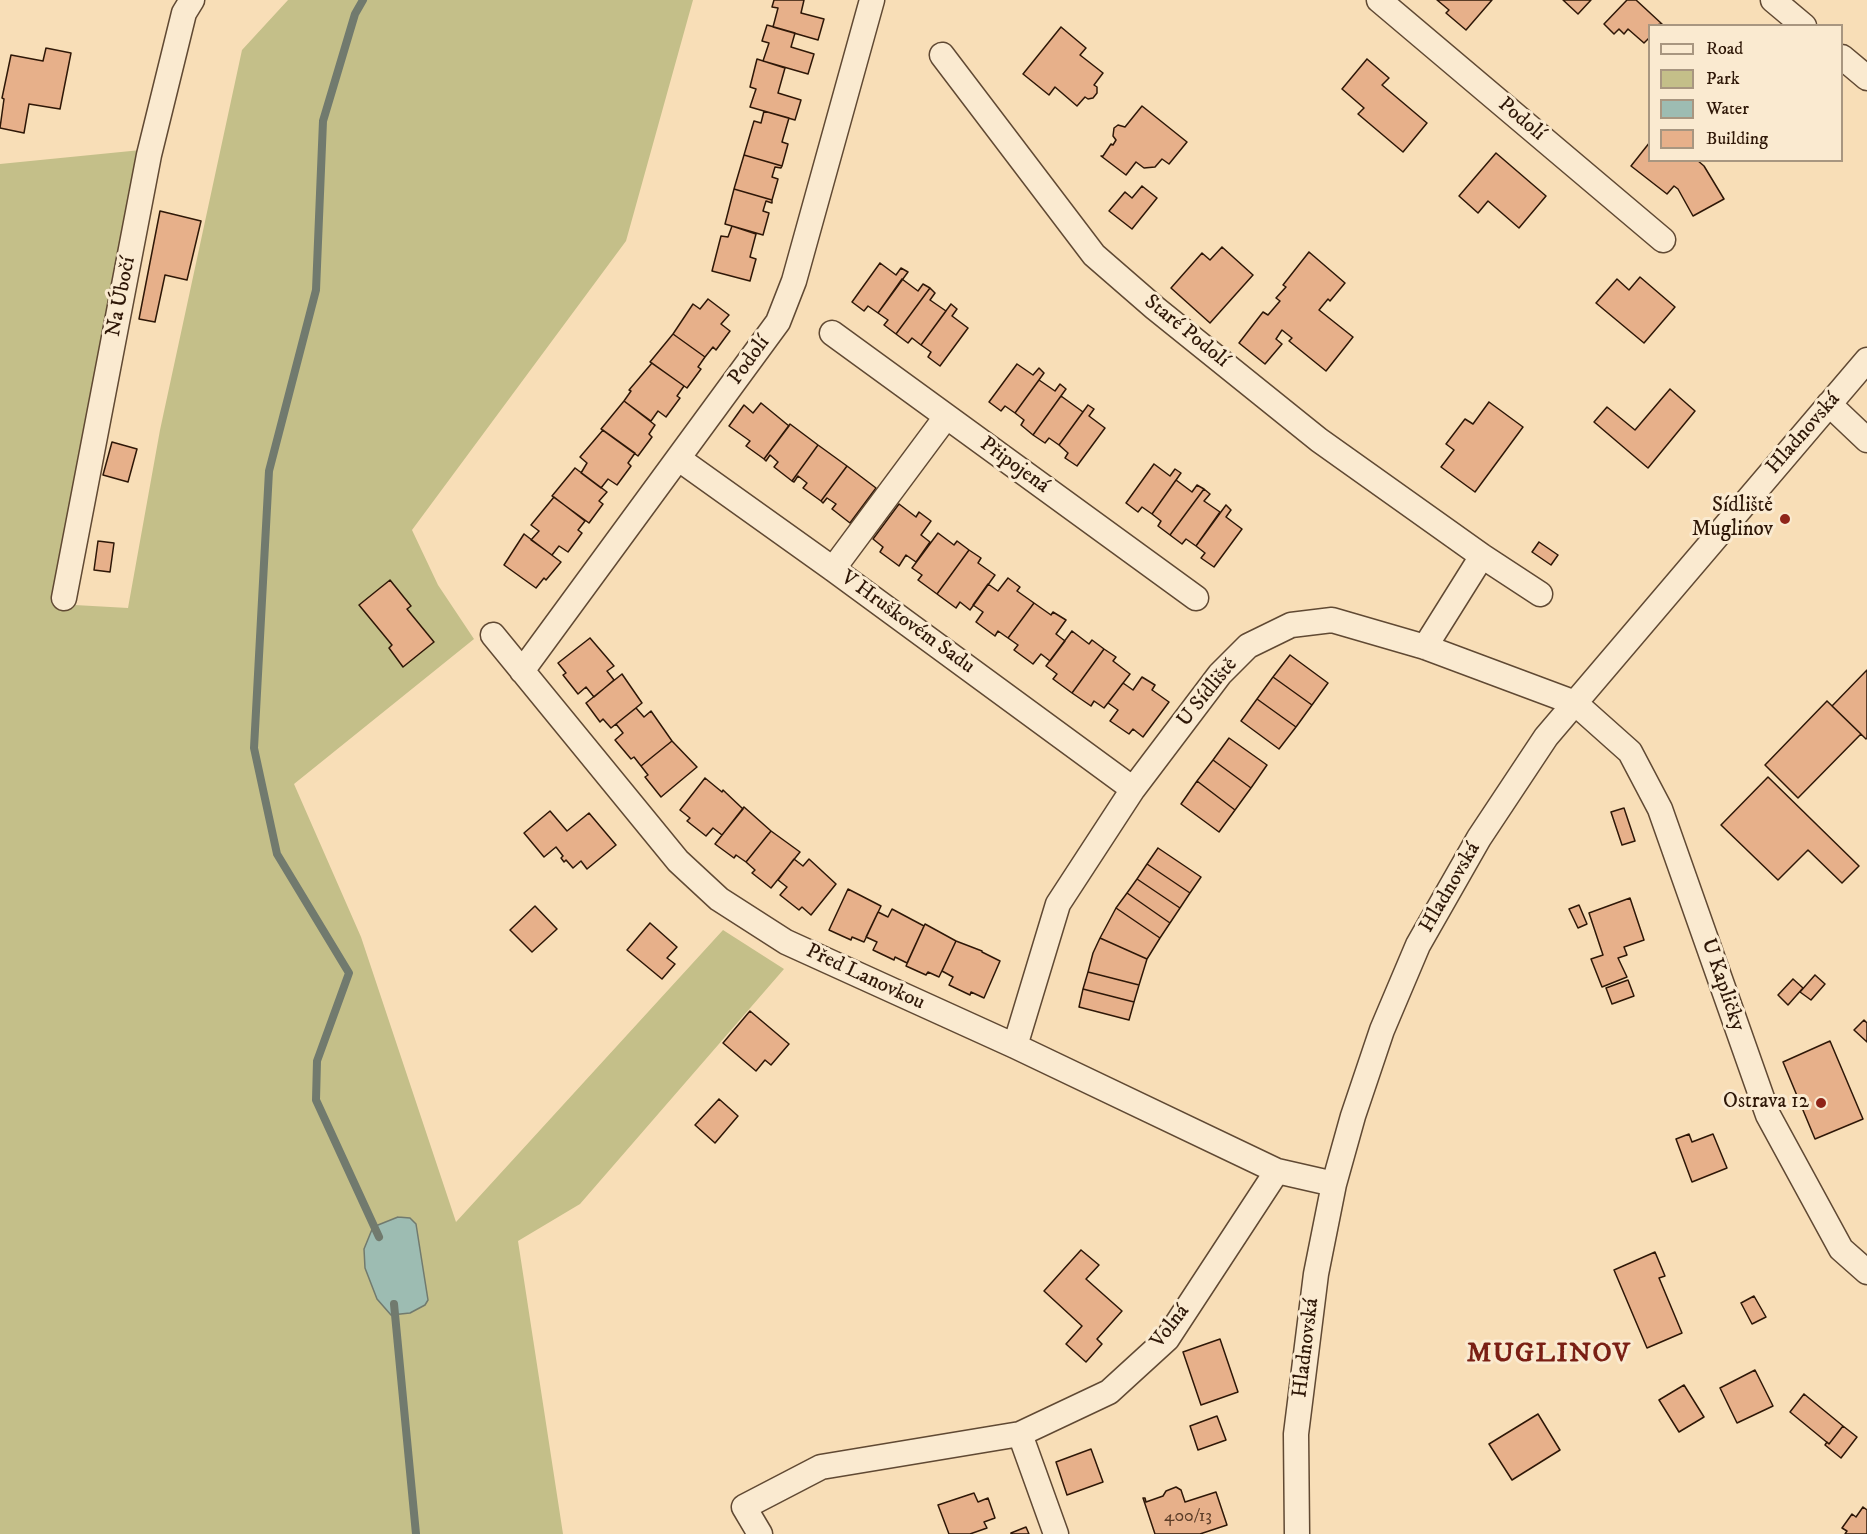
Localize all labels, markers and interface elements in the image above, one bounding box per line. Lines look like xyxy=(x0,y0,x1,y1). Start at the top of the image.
legend xyxy=(1648,24,1843,162)
text: Road xyxy=(1706,38,1743,60)
text: Park xyxy=(1706,68,1740,90)
street label: Podolí xyxy=(1492,93,1550,147)
text: Water xyxy=(1706,98,1749,120)
text: Building xyxy=(1706,128,1768,150)
street label: Na Úbočí xyxy=(102,255,142,339)
street label: Staré Podolí xyxy=(1138,290,1234,374)
street label: Podolí xyxy=(724,332,776,390)
street label: Hladnovská xyxy=(1762,388,1846,480)
street label: Připojená xyxy=(974,432,1054,500)
place label: Sídliště Muglinov xyxy=(1692,494,1773,544)
marker: Sídliště Muglinov xyxy=(1778,512,1792,526)
street label: V Hruškovém Sadu xyxy=(835,566,979,680)
street label: U Sídliště xyxy=(1172,653,1244,733)
street label: Hladnovská xyxy=(1415,838,1487,938)
street label: U Kapličky xyxy=(1694,936,1750,1034)
street label: Před Lanovkou xyxy=(802,939,928,1017)
place label: Ostrava 12 xyxy=(1723,1090,1809,1116)
marker: Ostrava 12 xyxy=(1814,1096,1828,1110)
street label: Hladnovská xyxy=(1288,1297,1326,1399)
street label: Volná xyxy=(1146,1300,1196,1354)
district label: MUGLINOV xyxy=(1467,1339,1631,1371)
house number: 400/13 xyxy=(1164,1506,1212,1528)

